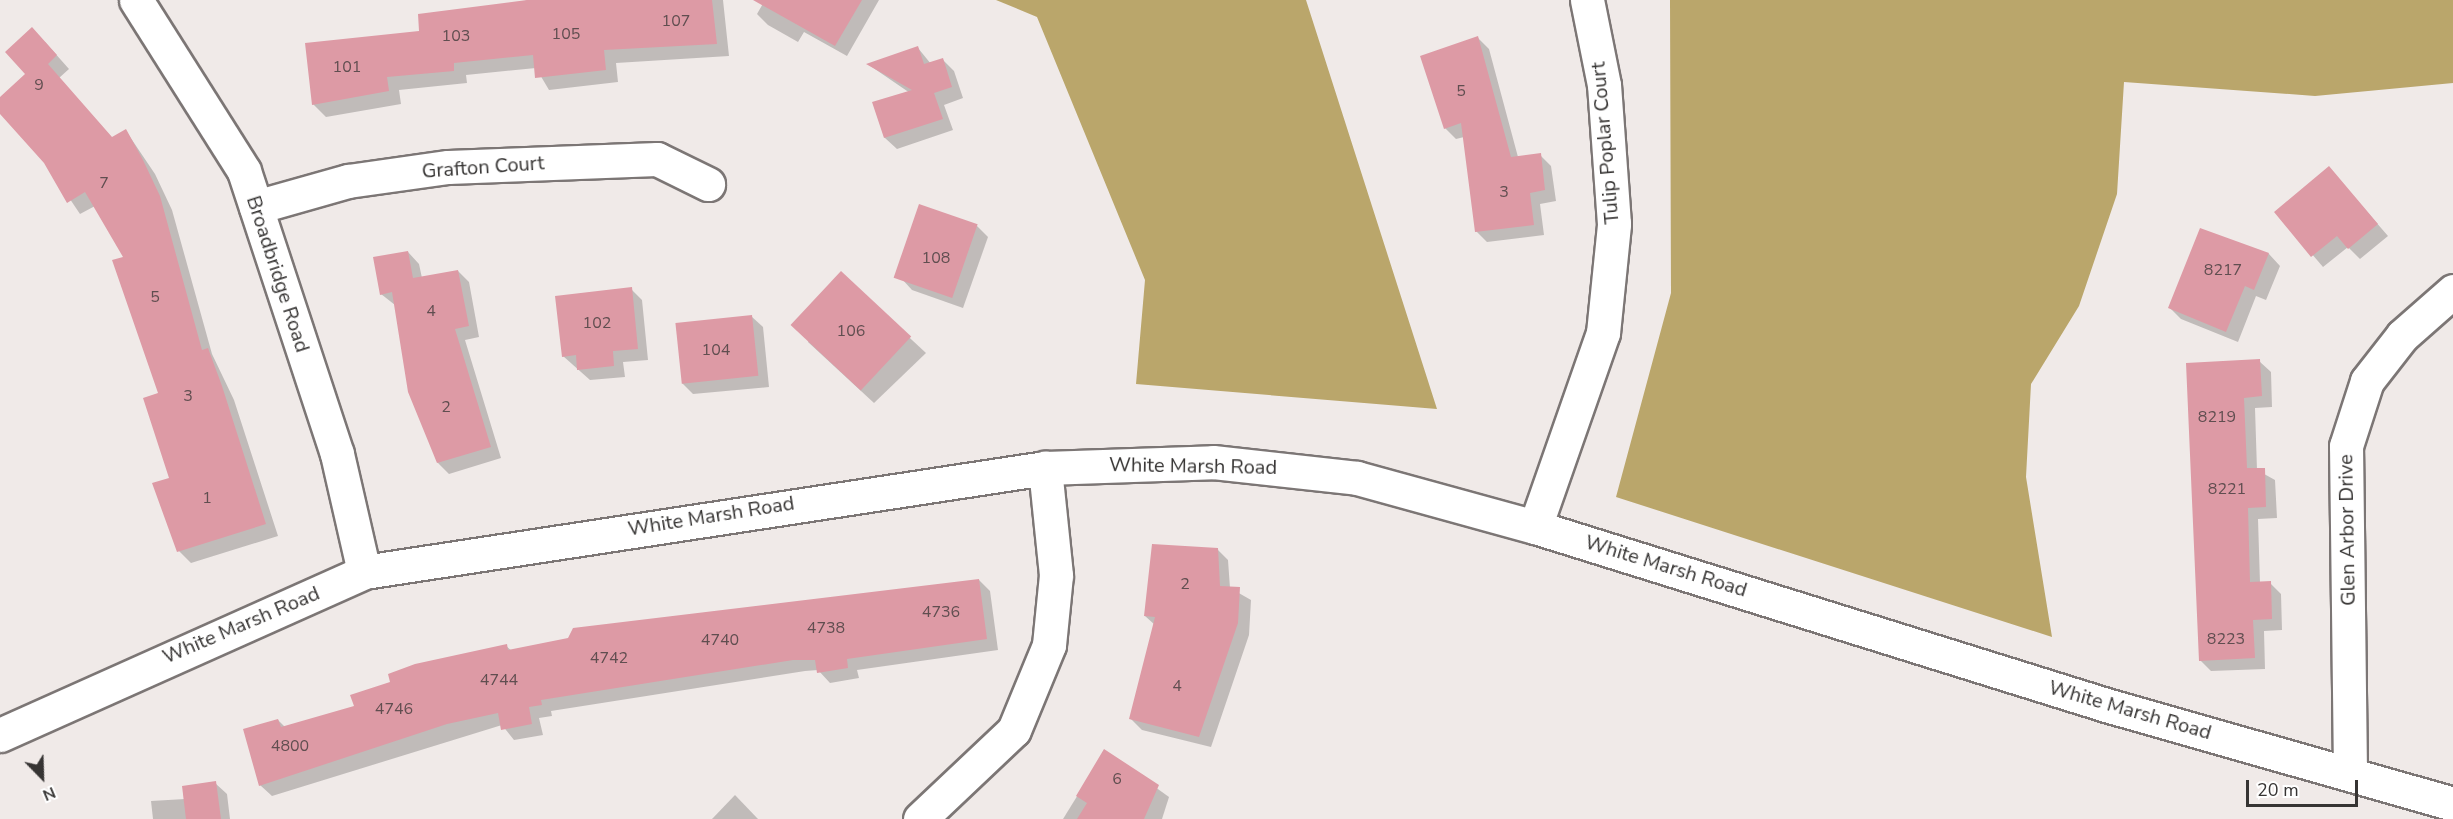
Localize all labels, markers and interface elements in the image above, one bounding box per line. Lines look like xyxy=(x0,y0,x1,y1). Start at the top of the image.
house number: 107 xyxy=(662,11,690,31)
house number: 105 xyxy=(552,24,580,44)
house number: 103 xyxy=(442,26,470,46)
house number: 101 xyxy=(333,57,361,77)
street label: Tulip Poplar Court xyxy=(1586,61,1624,225)
house number: 9 xyxy=(34,75,44,95)
house number: 5 xyxy=(1456,81,1466,101)
street label: Grafton Court xyxy=(421,151,545,183)
house number: 7 xyxy=(99,173,109,193)
house number: 3 xyxy=(1499,182,1509,202)
street label: Broadbridge Road xyxy=(241,193,315,355)
house number: 108 xyxy=(922,248,950,268)
house number: 8217 xyxy=(2204,260,2242,280)
house number: 5 xyxy=(150,287,160,307)
house number: 4 xyxy=(426,301,436,321)
house number: 102 xyxy=(583,313,611,333)
house number: 106 xyxy=(837,321,865,341)
house number: 104 xyxy=(702,340,730,360)
house number: 3 xyxy=(183,386,193,406)
house number: 2 xyxy=(441,397,451,417)
house number: 8219 xyxy=(2198,407,2236,427)
street label: White Marsh Road xyxy=(1109,453,1277,479)
street label: Glen Arbor Drive xyxy=(2334,454,2360,606)
house number: 8221 xyxy=(2208,479,2246,499)
house number: 1 xyxy=(202,488,212,508)
street label: White Marsh Road xyxy=(626,491,796,541)
street label: White Marsh Road xyxy=(1582,530,1750,602)
house number: 2 xyxy=(1180,574,1190,594)
street label: White Marsh Road xyxy=(159,581,323,669)
house number: 4736 xyxy=(922,602,960,622)
house number: 4738 xyxy=(807,618,845,638)
house number: 8223 xyxy=(2207,629,2245,649)
house number: 4740 xyxy=(701,630,739,650)
house number: 4742 xyxy=(590,648,628,668)
house number: 4744 xyxy=(480,670,518,690)
street label: White Marsh Road xyxy=(2046,675,2214,745)
house number: 4 xyxy=(1172,676,1182,696)
house number: 4746 xyxy=(375,699,413,719)
house number: 4800 xyxy=(271,736,309,756)
north arrow xyxy=(12,747,72,807)
scale bar xyxy=(2249,768,2362,806)
house number: 6 xyxy=(1112,769,1122,789)
text: 20 m xyxy=(2257,778,2299,802)
text: N xyxy=(39,781,59,806)

